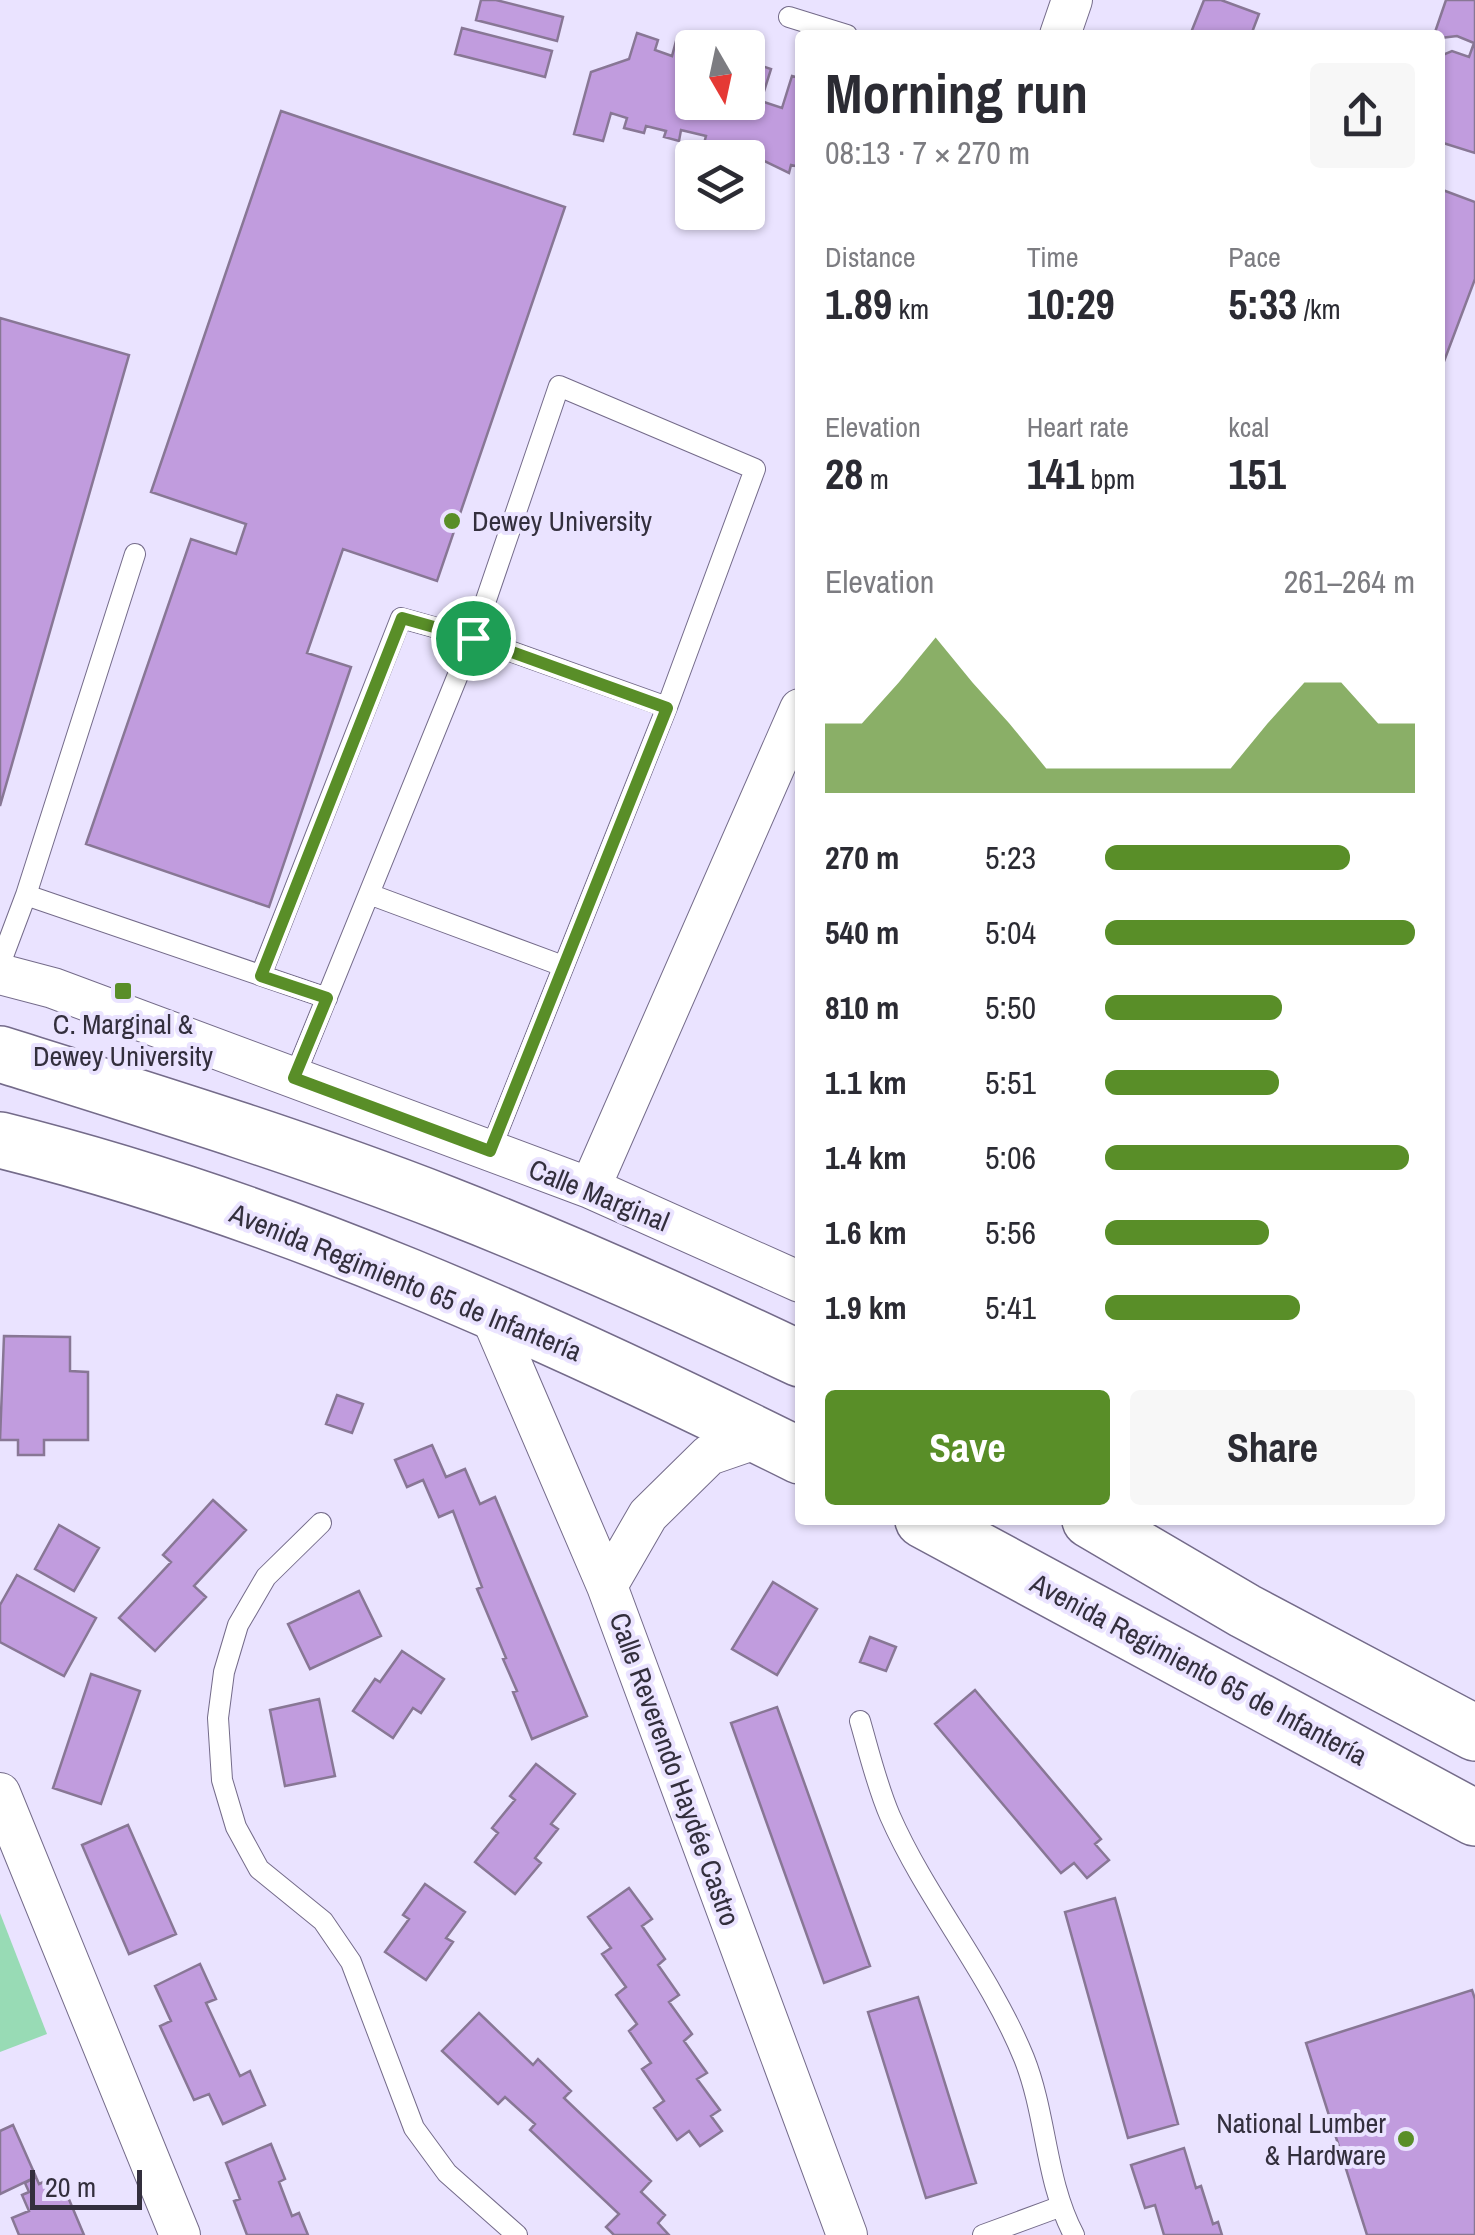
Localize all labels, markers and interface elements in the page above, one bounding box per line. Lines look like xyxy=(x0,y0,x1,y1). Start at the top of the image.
north arrow xyxy=(675,30,765,120)
map controls xyxy=(675,30,765,230)
text: Morning run xyxy=(825,56,1088,130)
button: share xyxy=(1310,63,1415,168)
text: 08:13 · 7 × 270 m xyxy=(825,131,1030,174)
button: layers xyxy=(675,140,765,230)
text: Distance xyxy=(825,238,916,276)
text: Time xyxy=(1027,238,1078,276)
text: Pace xyxy=(1228,238,1281,276)
text: 1.89 xyxy=(825,276,892,332)
text: 10:29 xyxy=(1027,276,1115,332)
text: 5:33 xyxy=(1228,276,1297,332)
text: km xyxy=(892,290,929,328)
text: /km xyxy=(1297,290,1341,328)
text: Elevation xyxy=(825,408,921,446)
text: Heart rate xyxy=(1027,408,1129,446)
text: kcal xyxy=(1228,408,1269,446)
text: 28 xyxy=(825,446,863,502)
text: 141 xyxy=(1027,446,1084,502)
text: 151 xyxy=(1228,446,1286,502)
text: m xyxy=(863,460,889,498)
text: bpm xyxy=(1084,460,1135,498)
place label: Dewey University xyxy=(472,502,652,540)
marker: Dewey University xyxy=(441,510,463,532)
text: Elevation xyxy=(825,560,934,603)
text: 261–264 m xyxy=(1284,560,1415,603)
pin xyxy=(431,596,516,681)
icon: arrive xyxy=(446,611,501,666)
text: 270 m xyxy=(825,836,899,879)
text: 5:23 xyxy=(985,836,1036,879)
text: 540 m xyxy=(825,911,899,954)
text: 5:04 xyxy=(985,911,1036,954)
marker: C. Marginal & Dewey University xyxy=(112,980,134,1002)
text: 810 m xyxy=(825,986,899,1029)
text: 5:50 xyxy=(985,986,1036,1029)
place label: C. Marginal & Dewey University xyxy=(33,1005,213,1075)
text: 1.1 km xyxy=(825,1061,907,1104)
text: 5:51 xyxy=(985,1061,1036,1104)
text: 1.4 km xyxy=(825,1136,907,1179)
text: 5:06 xyxy=(985,1136,1036,1179)
street label: Calle Marginal xyxy=(523,1150,675,1240)
street label: Avenida Regimiento 65 de Infantería xyxy=(224,1194,588,1370)
text: 1.6 km xyxy=(825,1211,907,1254)
text: 5:56 xyxy=(985,1211,1036,1254)
text: 1.9 km xyxy=(825,1286,907,1329)
text: 5:41 xyxy=(985,1286,1036,1329)
button: Save xyxy=(825,1390,1110,1505)
button: Share xyxy=(1130,1390,1415,1505)
street label: Avenida Regimiento 65 de Infantería xyxy=(1023,1563,1374,1774)
street label: Calle Reverendo Haydée Castro xyxy=(601,1607,749,1931)
place label: National Lumber & Hardware xyxy=(1216,2104,1386,2174)
marker: National Lumber & Hardware xyxy=(1395,2128,1417,2150)
scale bar xyxy=(30,2165,142,2210)
text: 20 m xyxy=(45,2168,96,2206)

